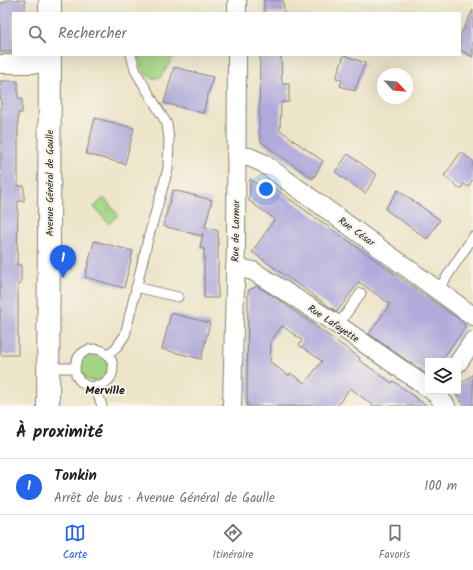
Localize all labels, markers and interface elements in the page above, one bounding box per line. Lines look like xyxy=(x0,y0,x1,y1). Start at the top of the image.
search box xyxy=(12,12,461,56)
text: Rechercher xyxy=(58,22,126,46)
icon: search xyxy=(26,23,48,45)
north arrow xyxy=(377,68,413,104)
street label: Avenue Général de Gaulle xyxy=(42,129,58,236)
your location xyxy=(256,179,276,199)
street label: Rue de Larmor xyxy=(227,199,245,262)
street label: Rue César xyxy=(335,213,379,251)
pin: 1 xyxy=(50,245,76,278)
street label: Rue Lafayette xyxy=(304,301,363,347)
map controls xyxy=(425,358,461,394)
button: layers xyxy=(425,358,461,394)
district label: Merville xyxy=(85,381,125,400)
text: À proximité xyxy=(16,419,103,446)
text: Tonkin xyxy=(54,464,97,488)
text: 1 xyxy=(27,476,31,497)
text: 100 m xyxy=(424,476,457,497)
text: Arrêt de bus · Avenue Général de Gaulle xyxy=(54,488,275,509)
tab: Carte xyxy=(63,522,87,564)
tab: Itinéraire xyxy=(213,522,254,564)
tab: Favoris xyxy=(379,522,410,564)

